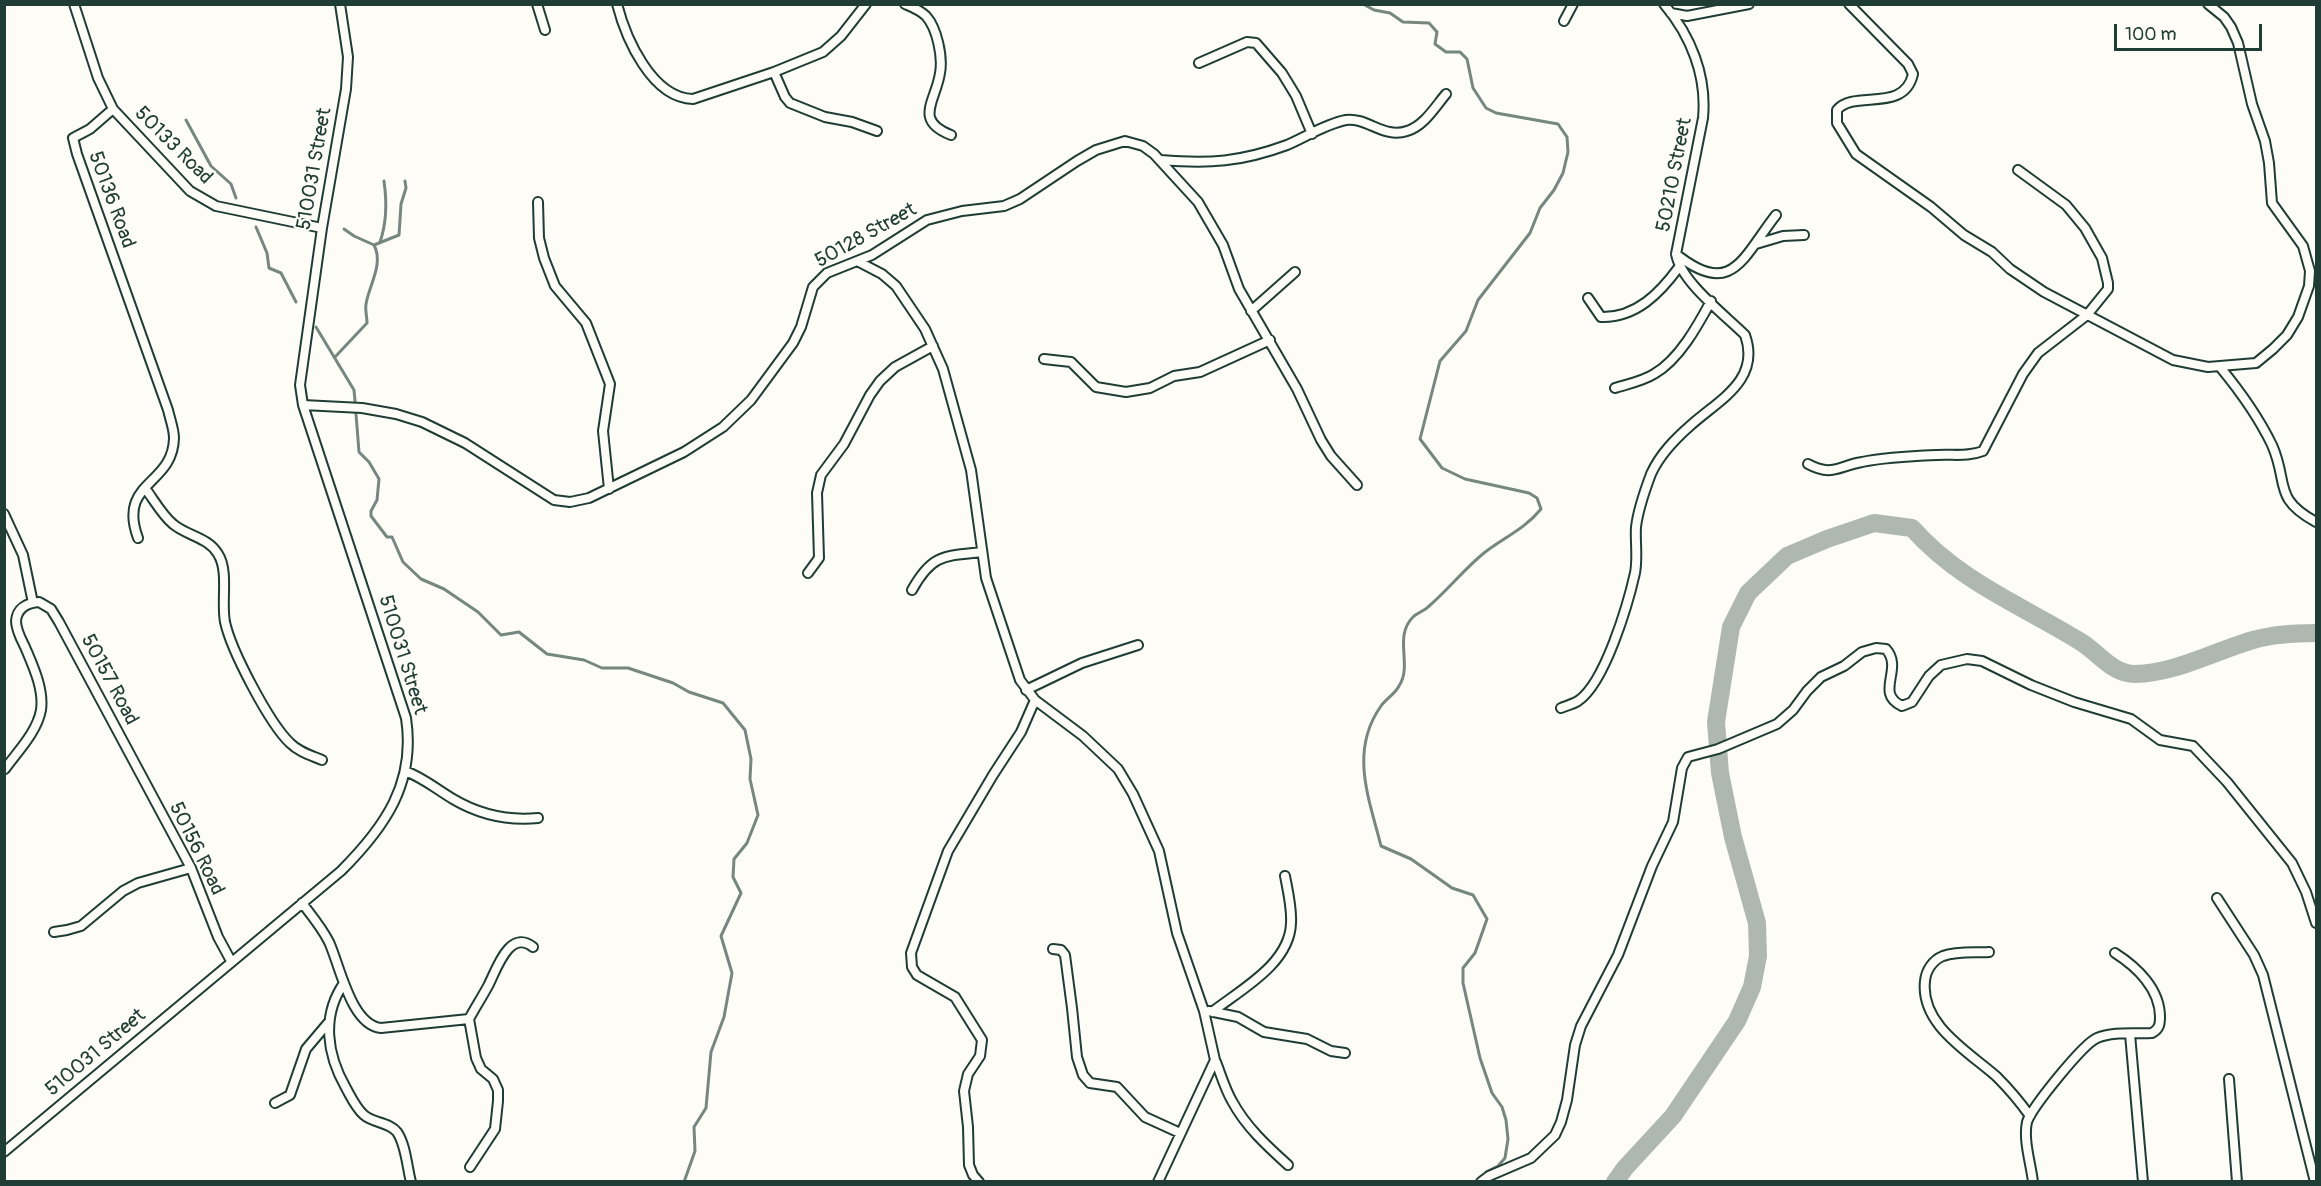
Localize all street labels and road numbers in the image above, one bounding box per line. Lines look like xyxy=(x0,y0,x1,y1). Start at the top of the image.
street label: 50133 Road xyxy=(129,102,217,190)
street label: 510031 Street xyxy=(292,106,338,232)
street label: 50210 Street xyxy=(1652,116,1698,234)
street label: 50136 Road xyxy=(82,148,140,252)
street label: 50128 Street xyxy=(811,198,921,274)
street label: 510031 Street xyxy=(372,592,432,718)
street label: 50157 Road xyxy=(75,630,143,730)
street label: 50156 Road xyxy=(163,799,229,899)
street label: 510031 Street xyxy=(41,1004,151,1102)

